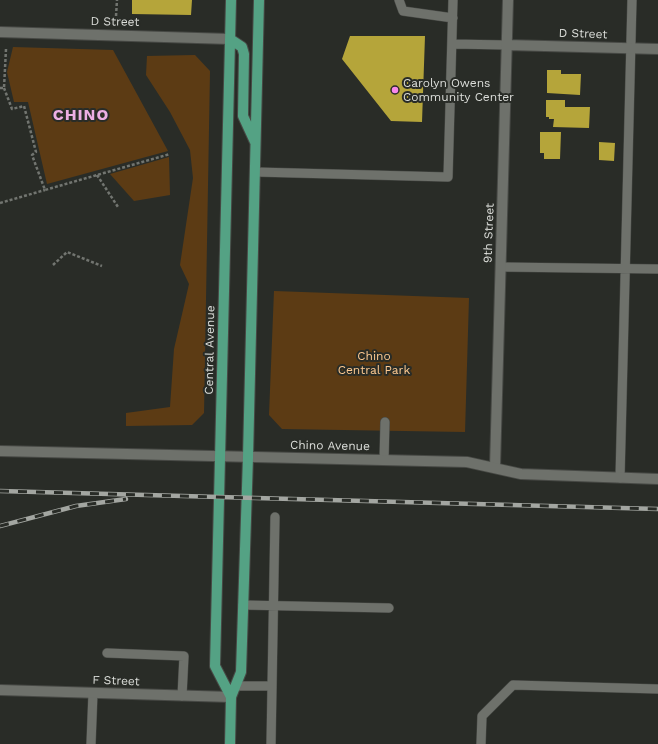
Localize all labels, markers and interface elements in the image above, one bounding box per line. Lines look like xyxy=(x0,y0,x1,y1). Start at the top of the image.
street label: D Street xyxy=(90,14,140,30)
street label: D Street xyxy=(558,26,608,42)
place label: Carolyn Owens Community Center xyxy=(403,76,514,104)
marker: Carolyn Owens Community Center xyxy=(390,85,400,95)
district label: CHINO xyxy=(53,105,109,125)
street label: 9th Street xyxy=(481,203,497,263)
street label: Central Avenue xyxy=(202,305,218,395)
park label: Chino Central Park xyxy=(338,349,410,377)
street label: Chino Avenue xyxy=(290,438,370,454)
street label: F Street xyxy=(92,673,140,689)

